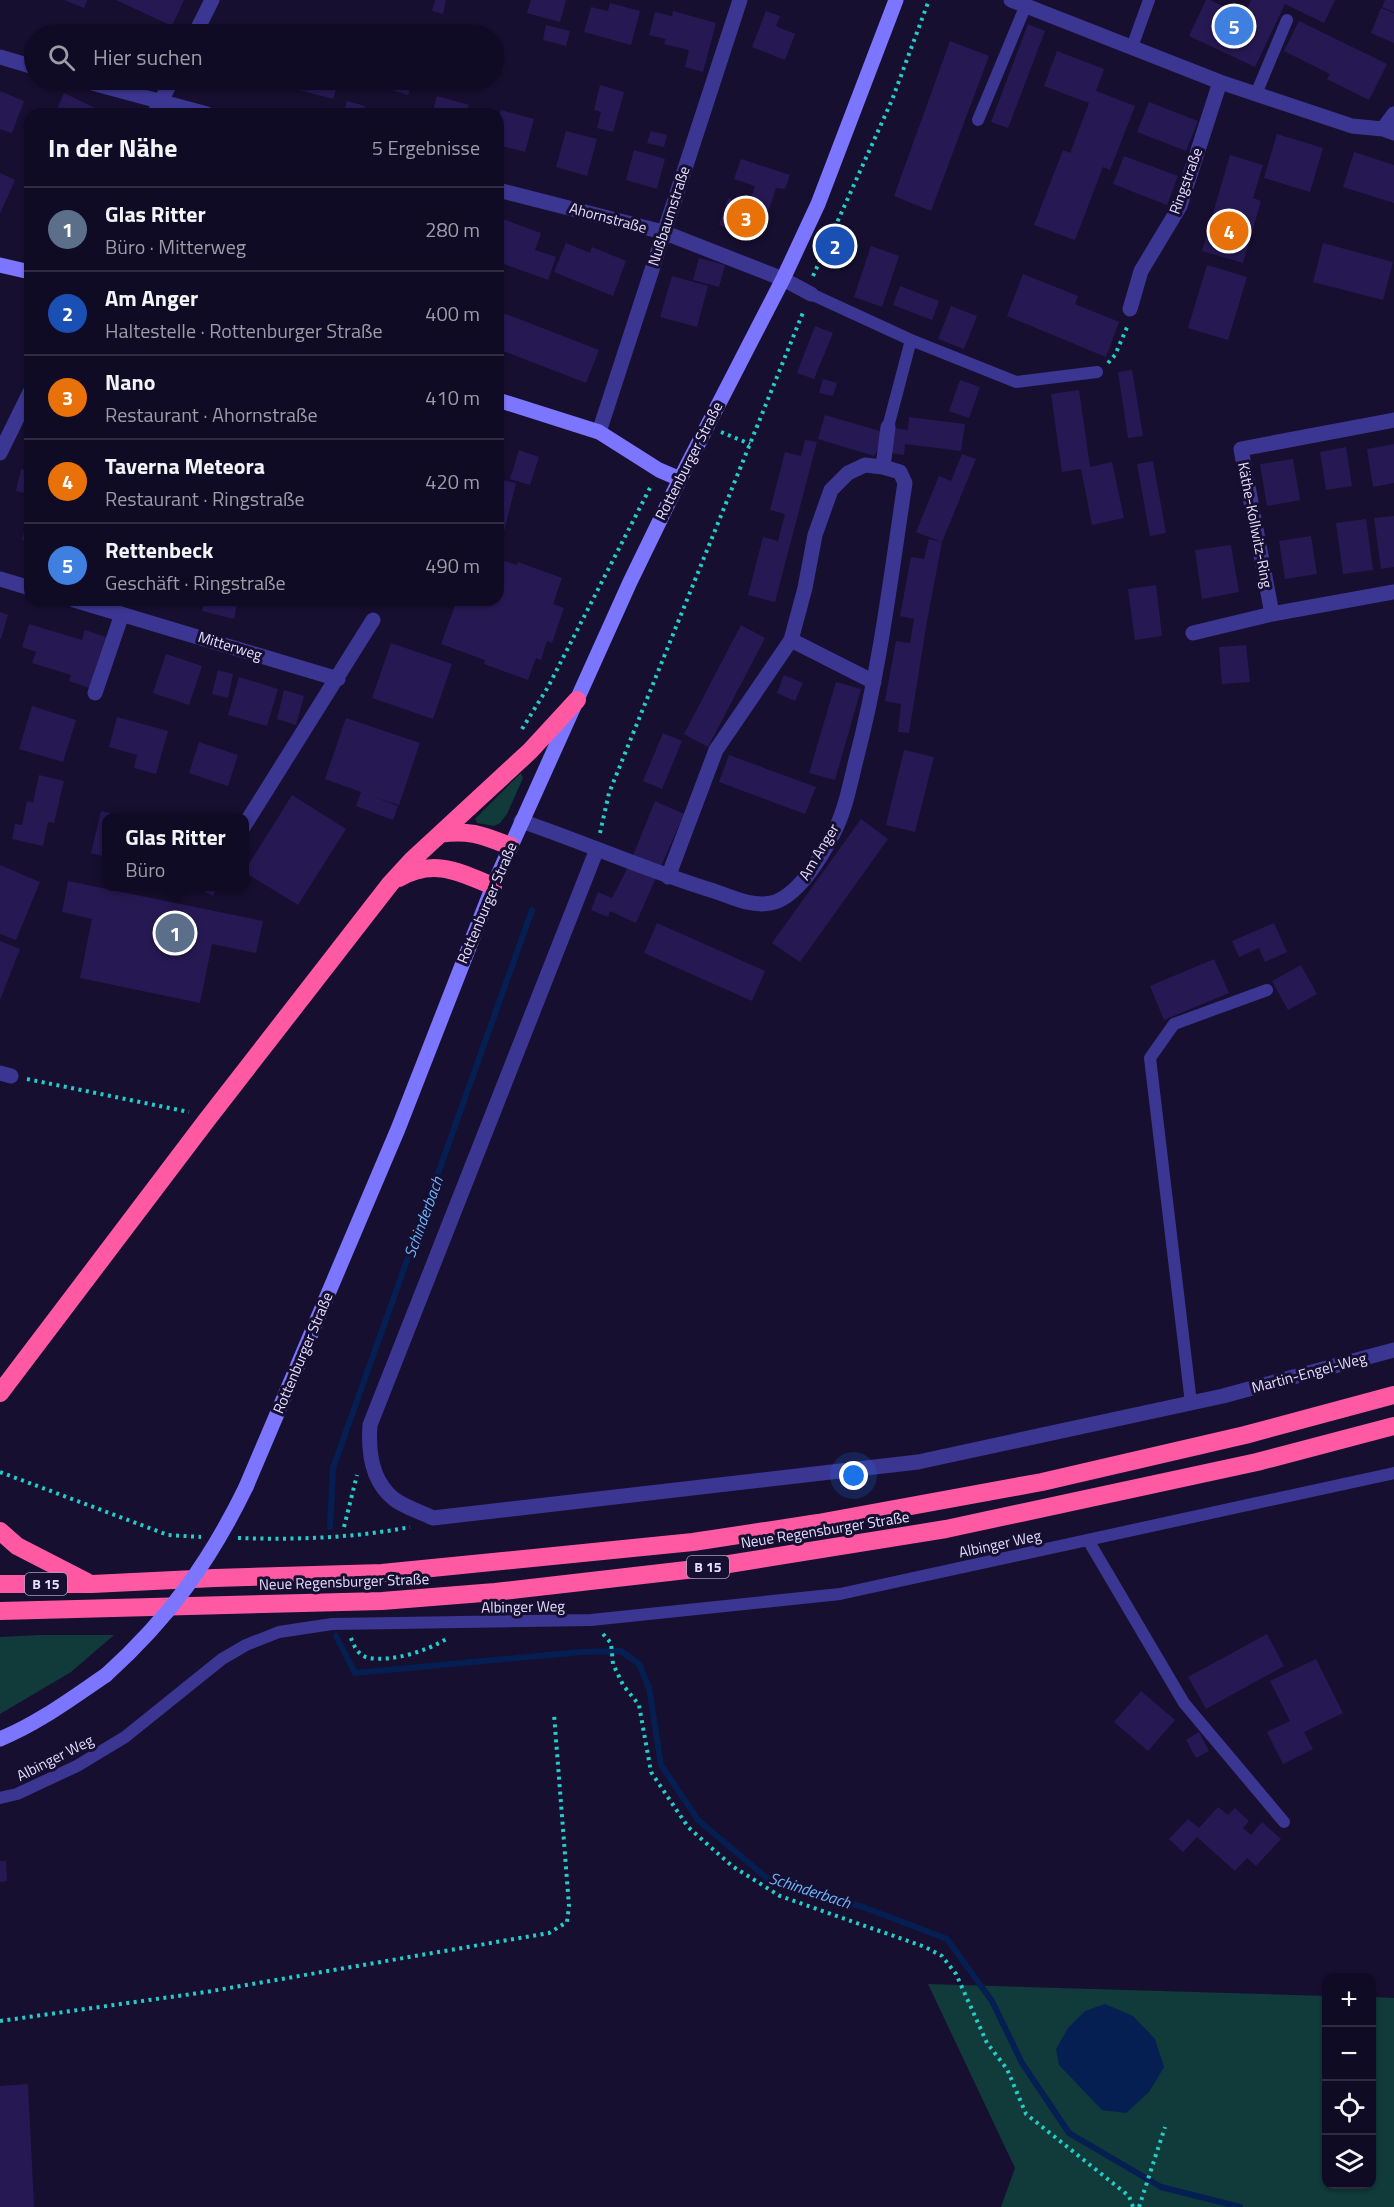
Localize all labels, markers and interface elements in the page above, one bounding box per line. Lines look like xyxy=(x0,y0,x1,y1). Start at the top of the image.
pin: 5 xyxy=(1214,3,1254,48)
search box xyxy=(24,24,504,90)
text: Hier suchen xyxy=(93,40,202,74)
icon: search xyxy=(45,41,78,74)
text: In der Nähe xyxy=(48,128,177,167)
text: 5 Ergebnisse xyxy=(372,132,480,163)
street label: Ringstraße xyxy=(1163,144,1208,217)
street label: Nußbaumstraße xyxy=(642,163,695,269)
street label: Ahornstraße xyxy=(567,196,649,239)
pin: 3 xyxy=(726,196,766,240)
text: Glas Ritter xyxy=(105,197,206,231)
pin: 4 xyxy=(1210,208,1248,254)
text: 1 xyxy=(62,214,73,245)
text: 280 m xyxy=(425,214,480,245)
pin: 2 xyxy=(816,224,854,268)
text: Büro · Mitterweg xyxy=(105,231,246,262)
text: Am Anger xyxy=(105,281,198,315)
text: 2 xyxy=(62,298,73,329)
text: 400 m xyxy=(425,298,480,329)
text: Haltestelle · Rottenburger Straße xyxy=(105,315,382,346)
text: Nano xyxy=(105,365,155,399)
text: 3 xyxy=(62,382,73,413)
text: 410 m xyxy=(425,382,480,413)
street label: Rottenburger Straße xyxy=(649,398,728,524)
text: Restaurant · Ahornstraße xyxy=(105,399,318,430)
text: Taverna Meteora xyxy=(105,449,265,483)
street label: Käthe-Kollwitz-Ring xyxy=(1232,460,1279,590)
text: 4 xyxy=(62,466,73,497)
text: 420 m xyxy=(425,466,480,497)
text: Restaurant · Ringstraße xyxy=(105,483,305,514)
text: Rettenbeck xyxy=(105,533,213,567)
text: 5 xyxy=(62,550,73,581)
text: 490 m xyxy=(425,550,480,581)
text: Geschäft · Ringstraße xyxy=(105,567,286,598)
street label: Mitterweg xyxy=(195,625,265,666)
popup xyxy=(102,813,249,891)
street label: Am Anger xyxy=(793,819,844,884)
text: Glas Ritter xyxy=(125,820,226,854)
street label: Rottenburger Straße xyxy=(451,838,523,967)
text: Büro xyxy=(125,854,165,885)
pin: 1 xyxy=(156,910,195,956)
water label: Schinderbach xyxy=(397,1172,449,1261)
street label: Rottenburger Straße xyxy=(267,1288,339,1417)
street label: Martin-Engel-Weg xyxy=(1249,1346,1369,1399)
your location xyxy=(839,1461,868,1490)
street label: Neue Regensburger Straße xyxy=(739,1505,911,1554)
street label: Albinger Weg xyxy=(957,1524,1043,1563)
road number: B 15 xyxy=(687,1556,729,1578)
street label: Neue Regensburger Straße xyxy=(258,1567,430,1596)
road number: B 15 xyxy=(25,1573,67,1595)
street label: Albinger Weg xyxy=(481,1594,565,1619)
street label: Albinger Weg xyxy=(12,1728,98,1787)
water label: Schinderbach xyxy=(766,1866,855,1915)
map controls xyxy=(1322,1973,1376,2189)
button: + xyxy=(1322,1973,1376,2027)
button: − xyxy=(1322,2027,1376,2081)
button: locate xyxy=(1322,2081,1376,2135)
button: layers xyxy=(1322,2135,1376,2189)

